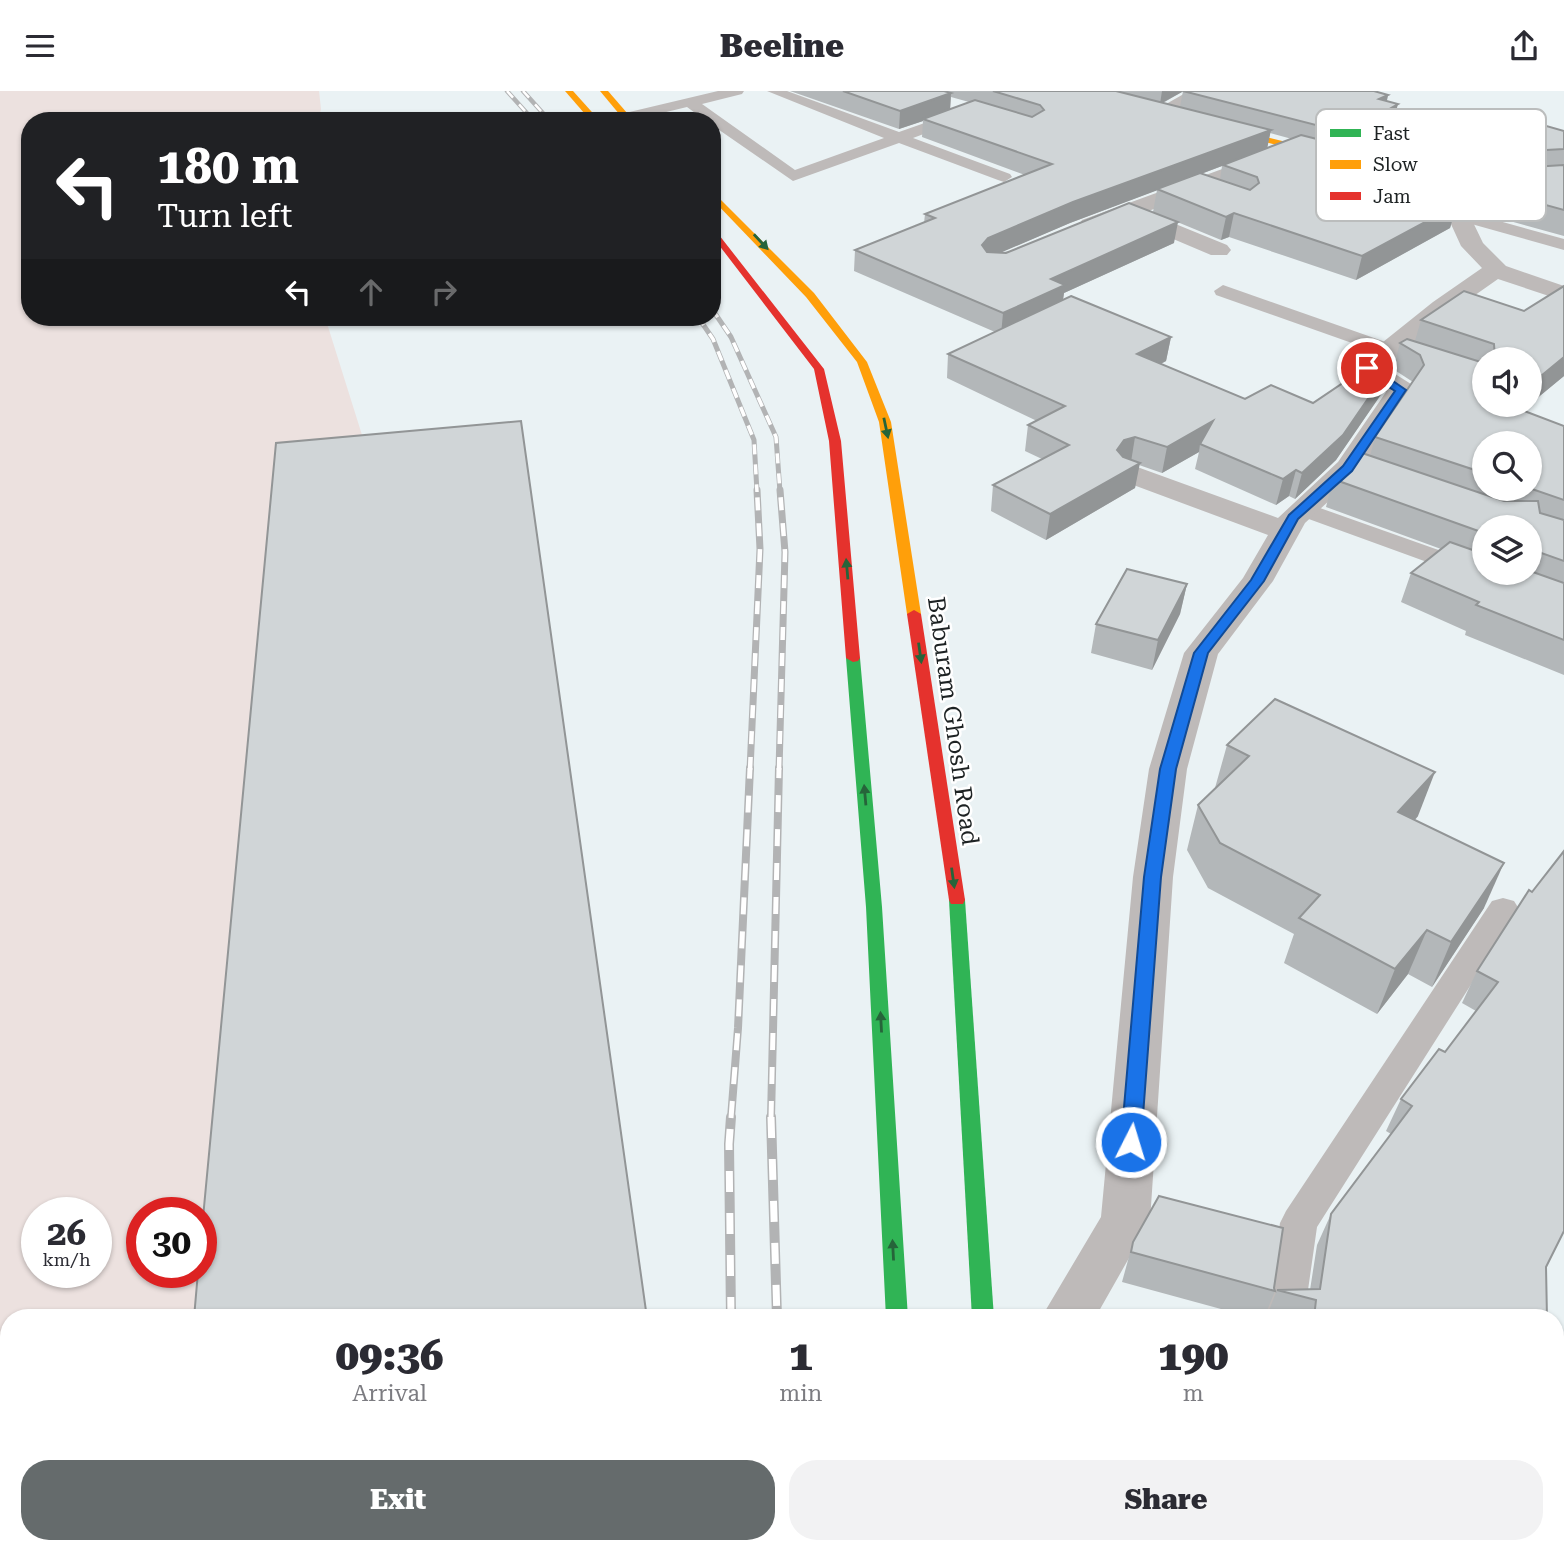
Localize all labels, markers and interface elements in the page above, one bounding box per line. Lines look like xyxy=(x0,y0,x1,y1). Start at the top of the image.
icon: menu xyxy=(21,27,59,65)
text: Beeline xyxy=(720,27,844,65)
icon: share xyxy=(1505,27,1543,65)
legend xyxy=(1316,109,1546,221)
text: Fast xyxy=(1373,122,1410,145)
text: 180 m xyxy=(157,138,299,195)
icon: left xyxy=(42,140,133,231)
text: Slow xyxy=(1373,153,1418,176)
text: Jam xyxy=(1373,185,1411,208)
text: Turn left xyxy=(157,197,292,235)
one-way arrow xyxy=(752,233,768,250)
icon: left xyxy=(279,273,317,311)
icon: ahead xyxy=(352,273,390,311)
icon: right xyxy=(425,273,463,311)
pin xyxy=(1337,338,1397,398)
map controls xyxy=(1472,347,1542,585)
button: sound xyxy=(1472,347,1542,417)
icon: arrive xyxy=(1348,349,1386,387)
one-way arrow xyxy=(880,417,891,439)
button: search xyxy=(1472,431,1542,501)
button: layers xyxy=(1472,515,1542,585)
one-way arrow xyxy=(841,558,852,580)
street label: Baburam Ghosh Road xyxy=(922,595,984,847)
one-way arrow xyxy=(915,642,926,664)
one-way arrow xyxy=(859,784,870,806)
one-way arrow xyxy=(948,867,959,889)
one-way arrow xyxy=(875,1011,886,1033)
position arrow xyxy=(1094,1105,1168,1179)
speed limit sign: 30 xyxy=(126,1197,217,1288)
text: 26 xyxy=(47,1213,86,1254)
one-way arrow xyxy=(888,1238,899,1260)
text: km/h xyxy=(42,1249,91,1270)
text: 09:36 xyxy=(336,1331,444,1380)
text: 1 xyxy=(789,1331,813,1380)
text: 190 xyxy=(1158,1331,1228,1380)
text: Arrival xyxy=(352,1380,427,1407)
text: min xyxy=(779,1380,822,1407)
text: m xyxy=(1183,1380,1204,1407)
button: Exit xyxy=(21,1460,775,1540)
button: Share xyxy=(789,1460,1543,1540)

